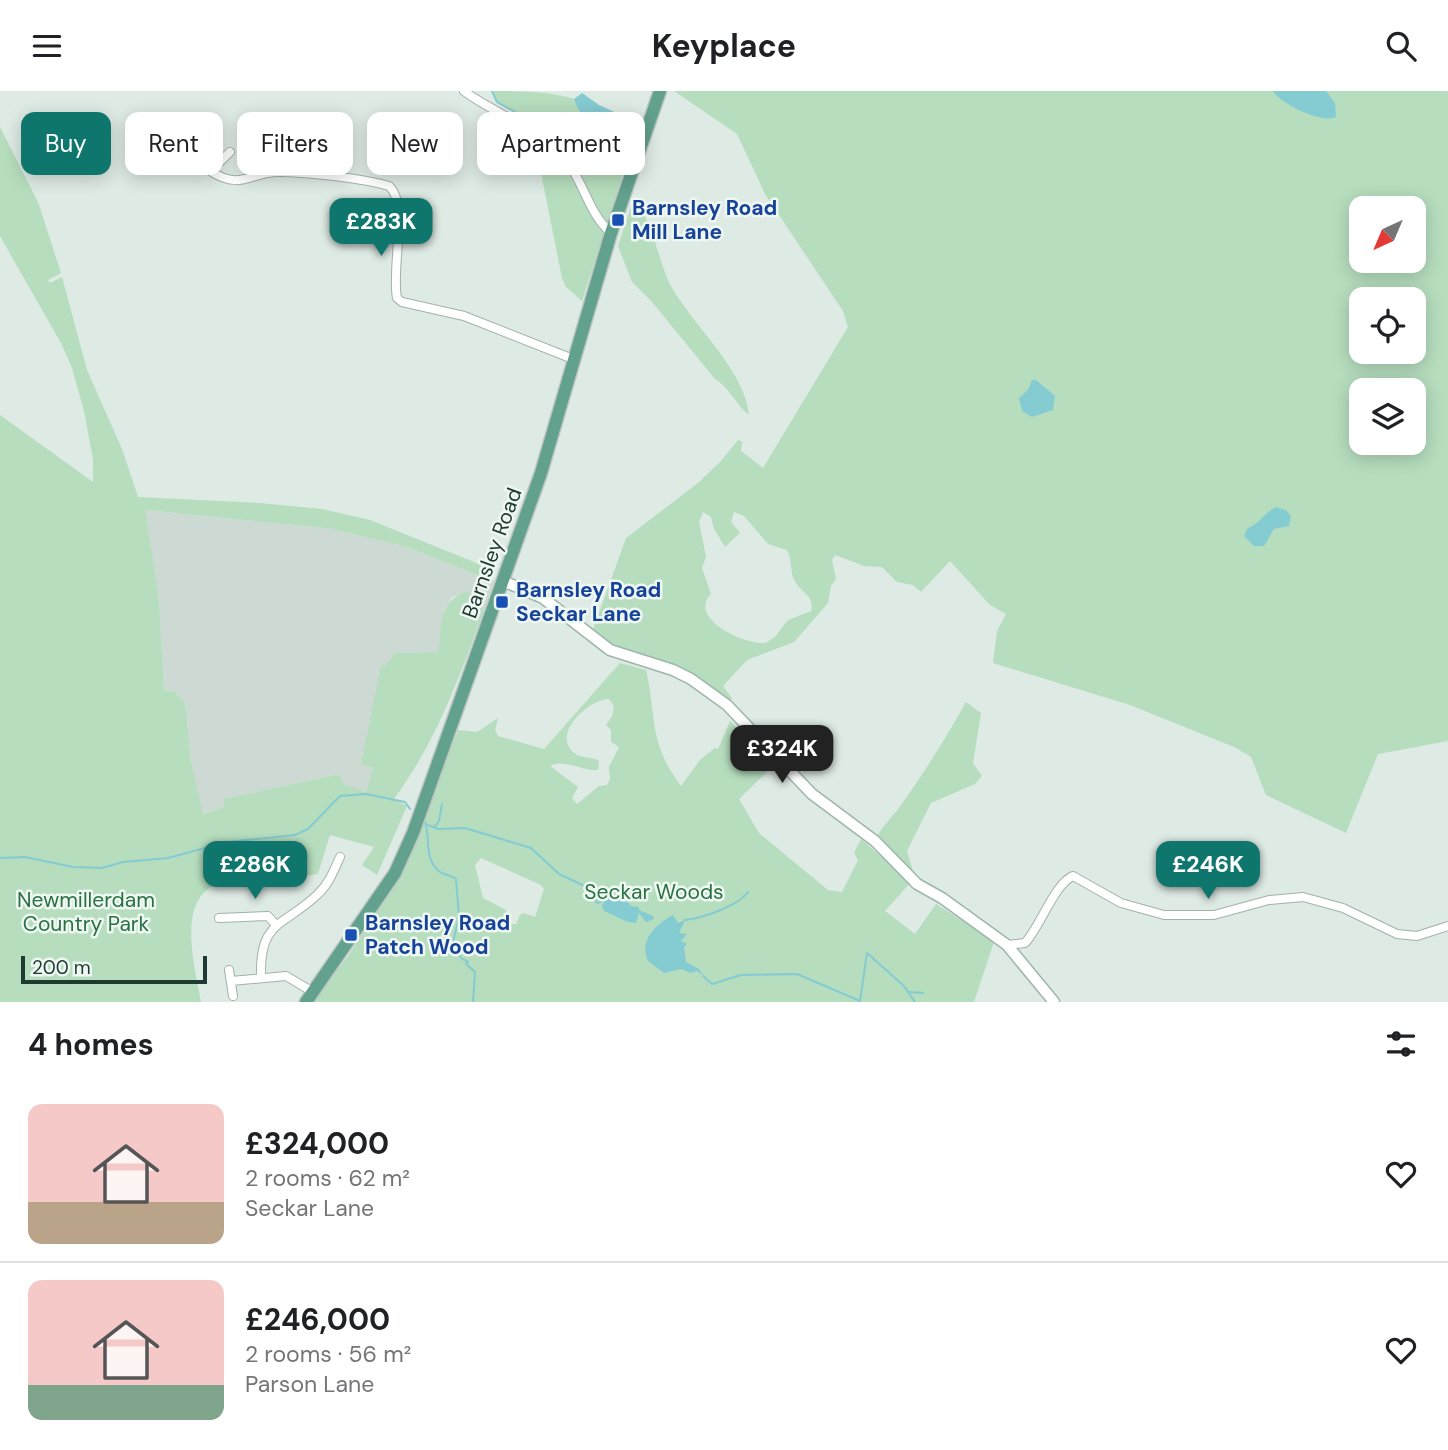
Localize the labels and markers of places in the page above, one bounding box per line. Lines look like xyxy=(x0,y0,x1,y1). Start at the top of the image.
place label: Barnsley Road Mill Lane xyxy=(632,194,777,246)
pin: £283K xyxy=(332,199,430,258)
marker: Barnsley Road Mill Lane xyxy=(610,212,626,228)
place label: Barnsley Road Seckar Lane xyxy=(516,576,661,628)
marker: Barnsley Road Seckar Lane xyxy=(494,594,510,610)
pin: £324K xyxy=(733,725,831,785)
pin: £286K xyxy=(206,841,304,901)
pin: £246K xyxy=(1159,841,1257,901)
place label: Barnsley Road Patch Wood xyxy=(365,909,510,961)
marker: Barnsley Road Patch Wood xyxy=(343,927,359,943)

